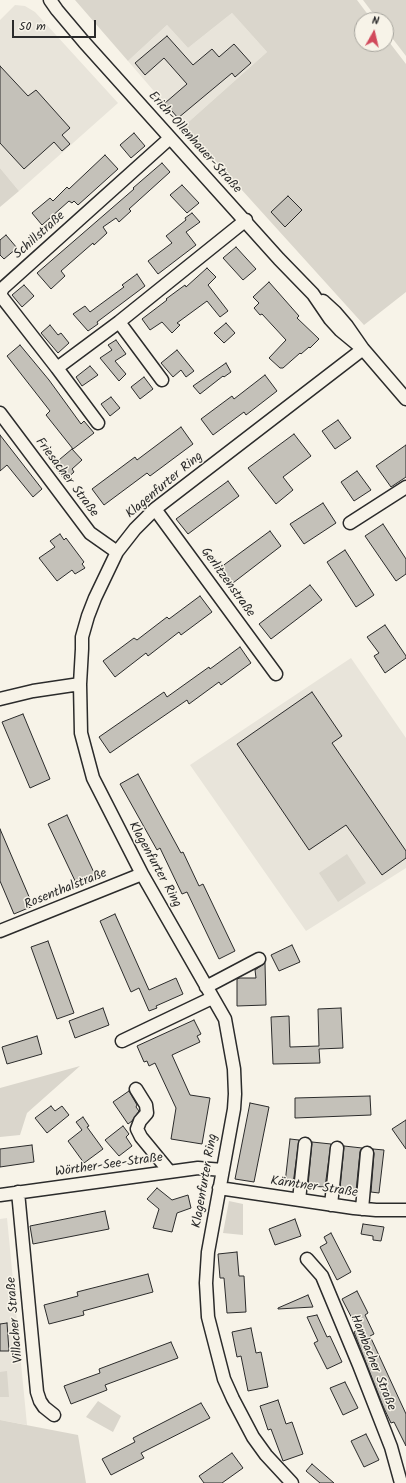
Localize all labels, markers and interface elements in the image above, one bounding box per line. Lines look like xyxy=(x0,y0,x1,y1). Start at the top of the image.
scale bar xyxy=(14,12,98,38)
north arrow xyxy=(354,12,394,52)
text: N xyxy=(371,12,380,31)
text: 50 m xyxy=(19,17,46,36)
street label: Erich-Ollenhauer-Straße xyxy=(144,89,244,197)
street label: Schillstraße xyxy=(11,209,69,263)
street label: Friesacher Straße xyxy=(31,435,101,521)
street label: Klagenfurter Ring xyxy=(123,449,207,523)
street label: Gerlitzenstraße xyxy=(196,545,258,621)
street label: Klagenfurter Ring xyxy=(124,819,184,911)
street label: Rosenthalstraße xyxy=(23,866,109,914)
street label: Klagenfurter Ring xyxy=(190,1133,222,1229)
street label: Wörther-See-Straße xyxy=(54,1151,164,1181)
street label: Kärntner Straße xyxy=(269,1174,359,1202)
street label: Villacher Straße xyxy=(4,1276,28,1364)
street label: Hambacher Straße xyxy=(346,1313,398,1413)

